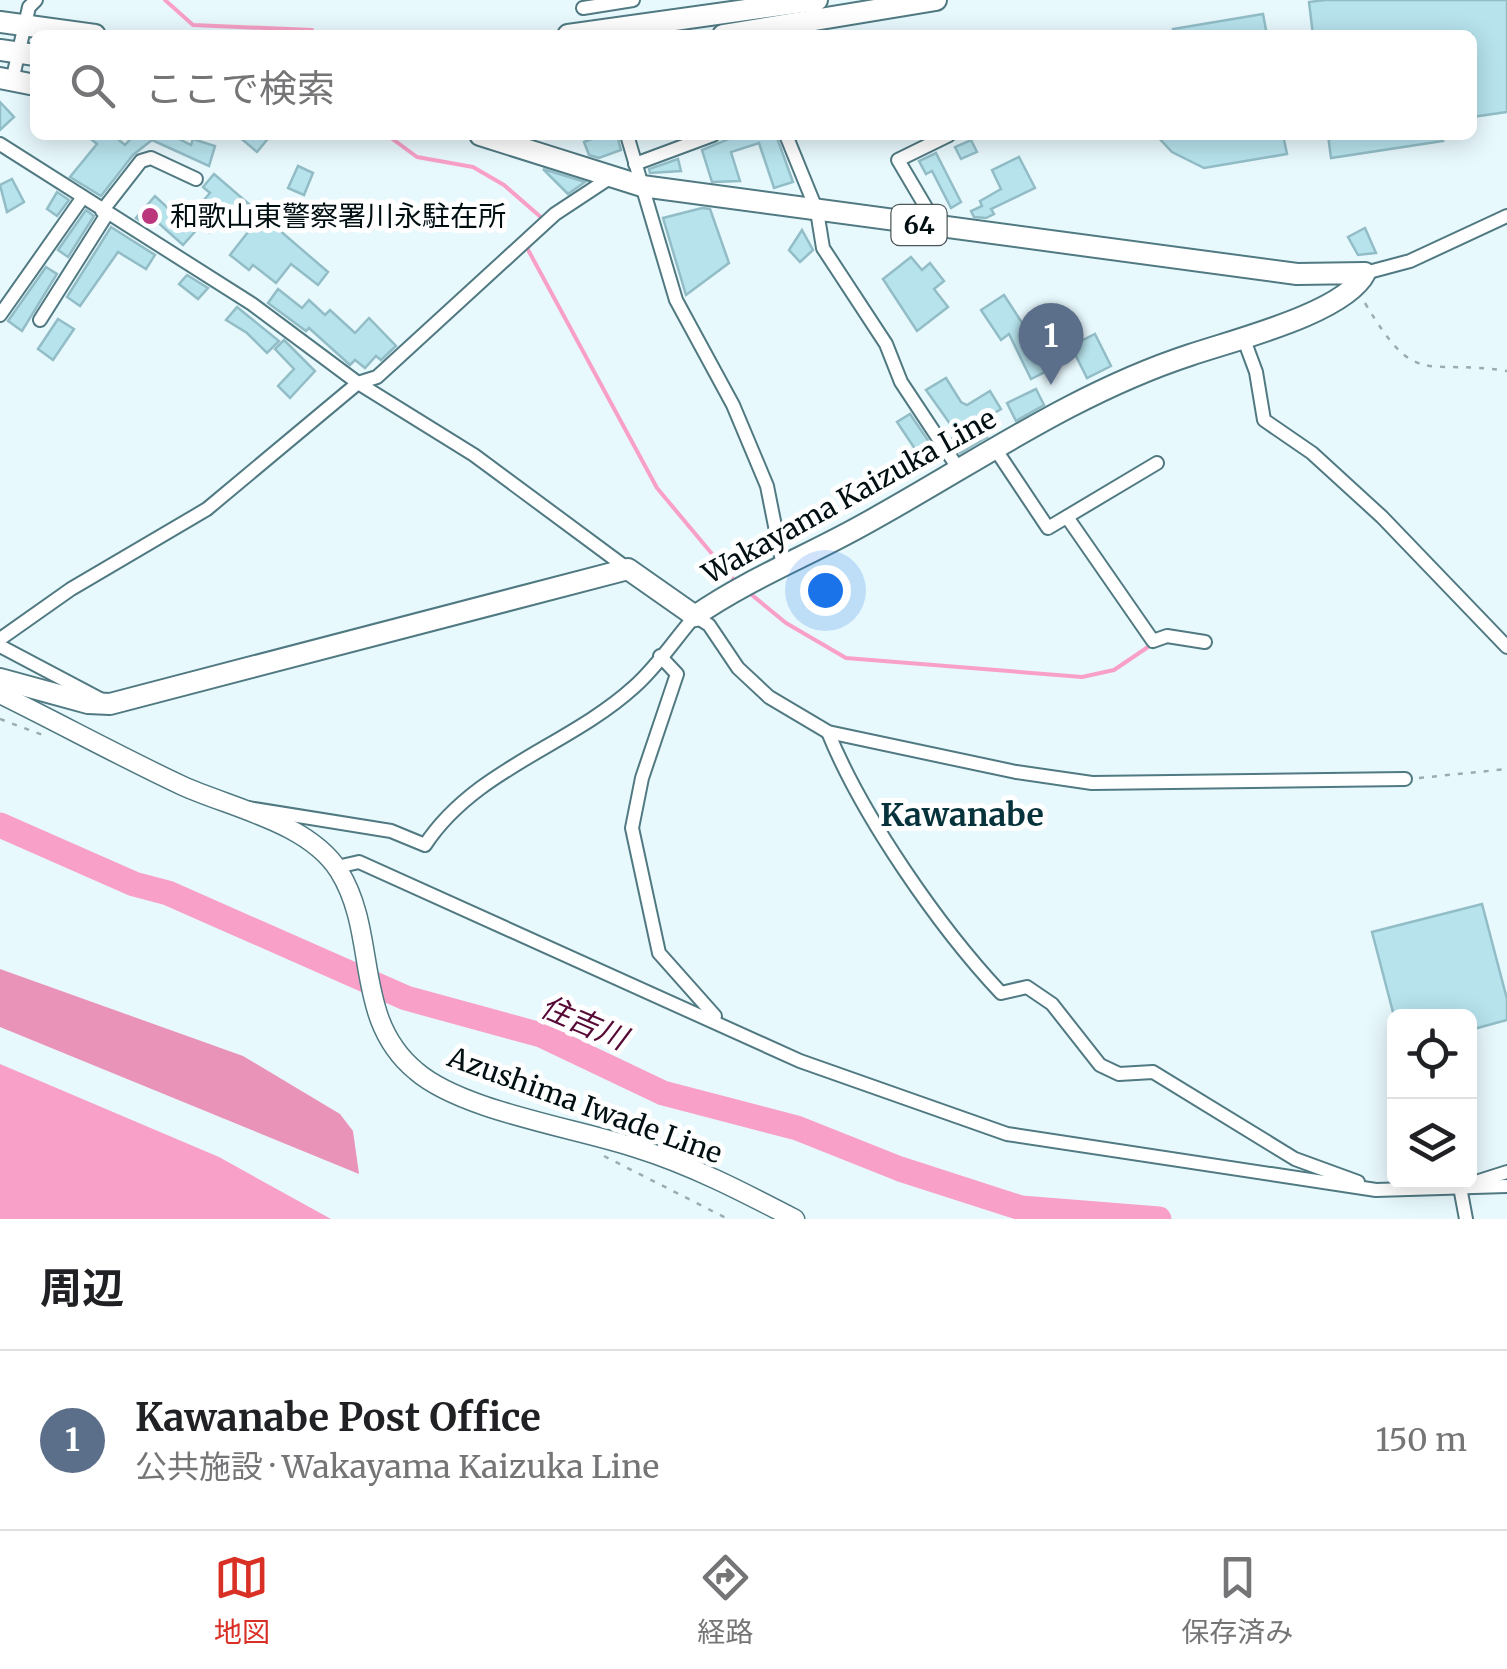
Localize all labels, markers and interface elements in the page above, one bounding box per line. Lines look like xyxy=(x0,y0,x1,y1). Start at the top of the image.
search box xyxy=(30,30,1477,140)
icon: search xyxy=(65,58,120,113)
text: ここで検索 xyxy=(145,65,335,112)
place label: 和歌山東警察署川永駐在所 xyxy=(170,198,506,234)
marker: 和歌山東警察署川永駐在所 xyxy=(139,205,161,227)
road number: 64 xyxy=(892,205,946,245)
pin: 1 xyxy=(1018,302,1084,385)
street label: Wakayama Kaizuka Line xyxy=(695,400,1002,592)
your location xyxy=(800,565,851,616)
district label: Kawanabe xyxy=(880,795,1044,835)
water label: 住吉川 xyxy=(535,987,636,1058)
map controls xyxy=(1387,1009,1477,1189)
button: locate xyxy=(1387,1009,1477,1099)
street label: Azushima Iwade Line xyxy=(442,1038,727,1171)
button: layers xyxy=(1387,1099,1477,1189)
text: 周辺 xyxy=(40,1262,124,1314)
text: Kawanabe Post Office xyxy=(135,1394,541,1441)
text: 1 xyxy=(65,1420,80,1460)
text: 150 m xyxy=(1375,1420,1467,1460)
text: 公共施設 · Wakayama Kaizuka Line xyxy=(135,1447,659,1487)
tab: 地図 xyxy=(214,1550,270,1650)
tab: 経路 xyxy=(697,1550,753,1650)
tab: 保存済み xyxy=(1181,1550,1293,1650)

